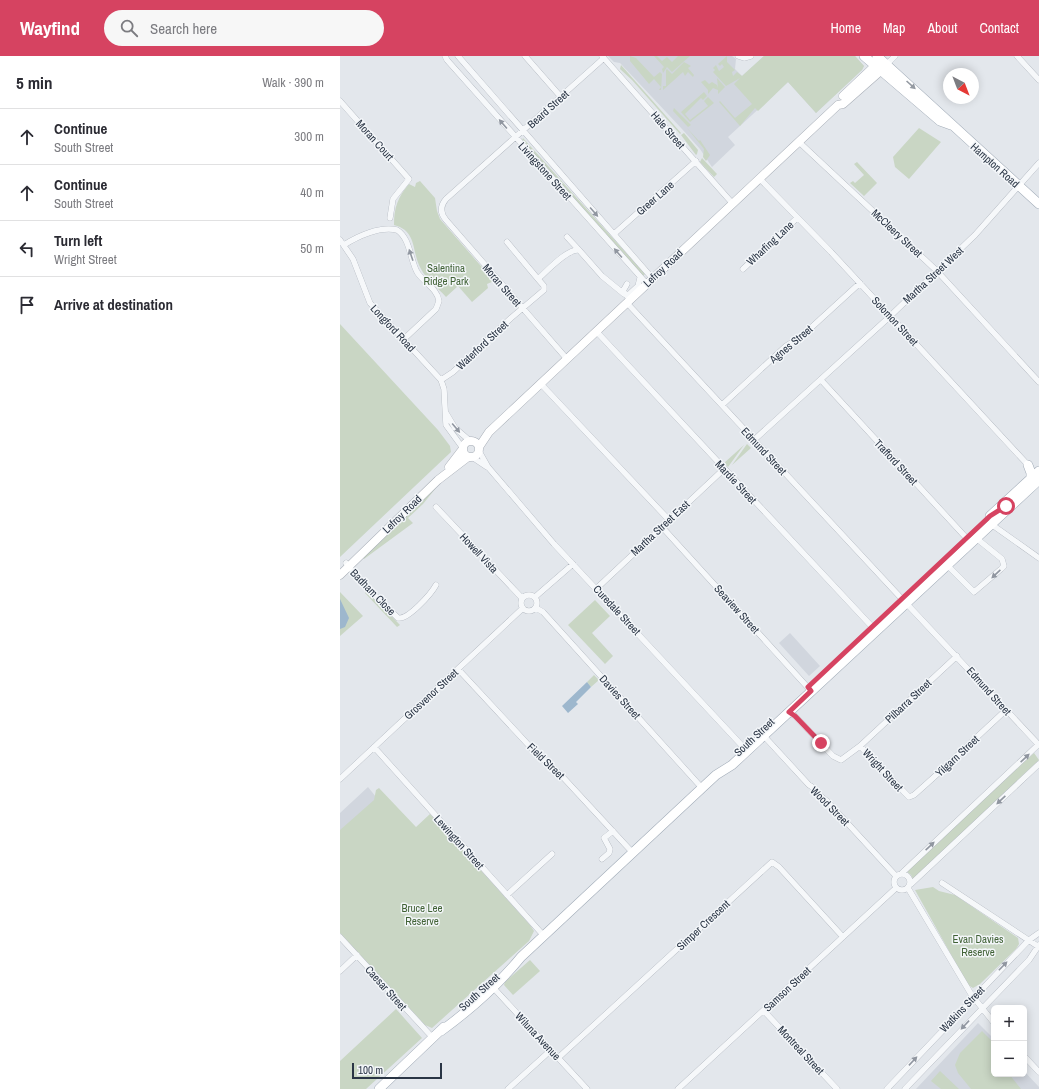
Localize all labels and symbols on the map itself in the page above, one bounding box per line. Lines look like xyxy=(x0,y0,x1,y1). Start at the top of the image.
north arrow xyxy=(943,68,979,104)
one-way arrow xyxy=(906,81,916,90)
street label: Beard Street xyxy=(524,87,572,131)
street label: Hale Street xyxy=(648,108,688,152)
street label: Moran Court xyxy=(353,117,397,164)
one-way arrow xyxy=(499,120,508,129)
street label: Livingstone Street xyxy=(515,139,575,203)
street label: Hampton Road xyxy=(968,139,1022,191)
street label: Greer Lane xyxy=(633,178,677,218)
one-way arrow xyxy=(590,206,599,217)
street label: McCleery Street xyxy=(869,206,926,260)
street label: Wharfing Lane xyxy=(744,218,796,268)
street label: Martha Street West xyxy=(900,243,966,307)
street label: Lefroy Road xyxy=(640,246,686,290)
one-way arrow xyxy=(613,247,622,258)
one-way arrow xyxy=(407,249,413,261)
park label: Salentina Ridge Park xyxy=(423,261,469,288)
street label: Moran Street xyxy=(480,261,525,310)
street label: Solomon Street xyxy=(869,293,922,349)
street label: Longford Road xyxy=(368,301,418,355)
street label: Waterford Street xyxy=(453,317,511,373)
street label: Agnes Street xyxy=(766,322,816,367)
one-way arrow xyxy=(452,423,460,433)
street label: Edmund Street xyxy=(738,424,790,478)
street label: Trafford Street xyxy=(871,436,921,488)
street label: Mardie Street xyxy=(712,457,760,507)
street label: Lefroy Road xyxy=(379,492,425,536)
street label: Martha Street East xyxy=(628,497,693,559)
route start xyxy=(997,497,1015,515)
street label: Howell Vista xyxy=(457,530,501,576)
street label: Badham Close xyxy=(347,566,399,618)
one-way arrow xyxy=(991,569,1000,578)
street label: Curedale Street xyxy=(590,582,644,638)
street label: Seaview Street xyxy=(711,582,763,637)
street label: Edmund Street xyxy=(964,664,1015,718)
street label: Grosvenor Street xyxy=(401,665,461,723)
street label: Davies Street xyxy=(597,672,644,722)
street label: Pilbarra Street xyxy=(882,676,934,726)
street label: South Street xyxy=(731,714,777,759)
street label: Yilgarn Street xyxy=(932,732,982,780)
route end xyxy=(812,734,830,752)
street label: Field Street xyxy=(524,740,568,783)
street label: Wright Street xyxy=(860,746,907,795)
one-way arrow xyxy=(1020,753,1030,762)
street label: Wood Street xyxy=(807,783,853,829)
one-way arrow xyxy=(996,795,1005,804)
street label: Lewington Street xyxy=(431,812,487,872)
one-way arrow xyxy=(925,842,934,851)
street label: Simper Crescent xyxy=(673,896,733,953)
park label: Bruce Lee Reserve xyxy=(401,901,443,928)
park label: Evan Davies Reserve xyxy=(952,932,1004,959)
one-way arrow xyxy=(998,961,1008,971)
street label: Caesar Street xyxy=(362,963,410,1014)
street label: Samson Street xyxy=(760,963,814,1014)
street label: South Street xyxy=(456,970,503,1014)
street label: Watkins Street xyxy=(937,983,988,1035)
street label: Wiluna Avenue xyxy=(512,1009,564,1063)
one-way arrow xyxy=(960,1020,970,1030)
street label: Montreal Street xyxy=(775,1023,827,1078)
one-way arrow xyxy=(909,1055,918,1066)
scale bar xyxy=(352,1061,442,1080)

